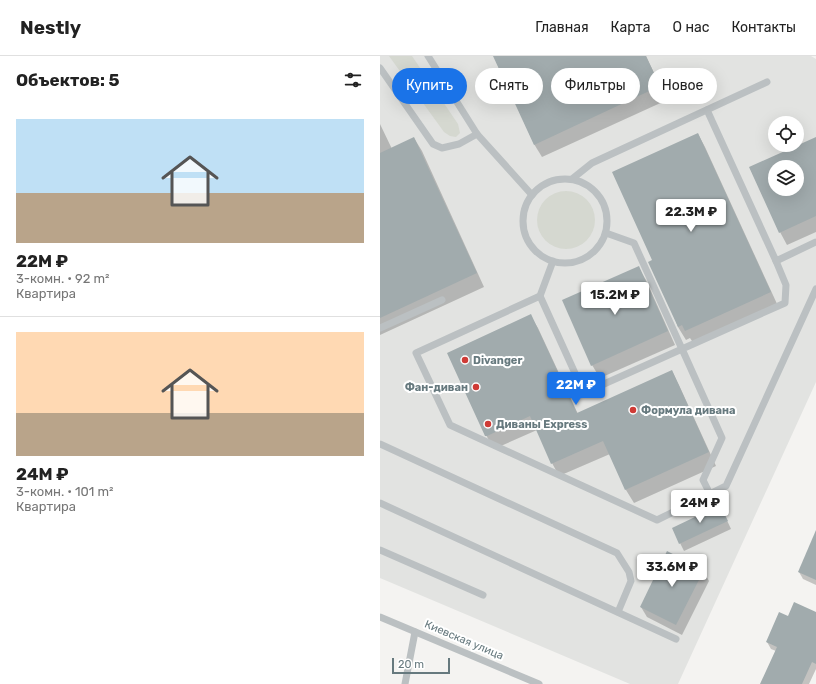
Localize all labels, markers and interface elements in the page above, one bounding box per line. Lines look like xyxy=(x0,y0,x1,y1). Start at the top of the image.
text: Nestly xyxy=(20,16,81,39)
text: Главная xyxy=(535,19,589,36)
text: Карта xyxy=(611,19,651,36)
text: О нас xyxy=(673,19,709,36)
text: Контакты xyxy=(731,19,796,36)
chip: Купить xyxy=(392,68,467,104)
chip: Снять xyxy=(475,68,543,104)
chip: Фильтры xyxy=(551,68,640,104)
chip: Новое xyxy=(648,68,717,104)
icon: filters xyxy=(342,69,364,91)
text: Объектов: 5 xyxy=(16,70,120,90)
map controls xyxy=(768,116,804,196)
button: locate xyxy=(768,116,804,152)
icon: home xyxy=(154,145,226,217)
button: layers xyxy=(768,160,804,196)
pin: 22.3M ₽ xyxy=(654,199,728,233)
text: 22.3M ₽ xyxy=(665,204,717,219)
text: 22M ₽ xyxy=(16,251,68,271)
text: 3-комн. · 92 m² xyxy=(16,271,109,286)
pin: 15.2M ₽ xyxy=(578,282,652,316)
text: Квартира xyxy=(16,286,76,301)
text: 15.2M ₽ xyxy=(590,287,640,302)
place label: Divanger xyxy=(473,354,522,367)
marker: Divanger xyxy=(460,355,470,365)
icon: home xyxy=(154,358,226,430)
pin: 22M ₽ xyxy=(548,372,604,406)
text: 22M ₽ xyxy=(556,377,596,392)
place label: Фан-диван xyxy=(405,381,468,394)
marker: Фан-диван xyxy=(471,382,481,392)
place label: Формула дивана xyxy=(641,404,736,417)
marker: Формула дивана xyxy=(628,405,638,415)
place label: Диваны Express xyxy=(496,418,587,431)
marker: Диваны Express xyxy=(483,419,493,429)
text: 24M ₽ xyxy=(16,464,69,484)
text: 3-комн. · 101 m² xyxy=(16,484,114,499)
pin: 24M ₽ xyxy=(672,490,728,524)
text: 24M ₽ xyxy=(680,495,720,510)
text: Квартира xyxy=(16,499,76,514)
pin: 33.6M ₽ xyxy=(635,554,709,588)
text: 33.6M ₽ xyxy=(646,559,698,574)
street label: Киевская улица xyxy=(423,618,505,662)
scale bar xyxy=(392,656,450,675)
text: 20 m xyxy=(398,658,424,671)

